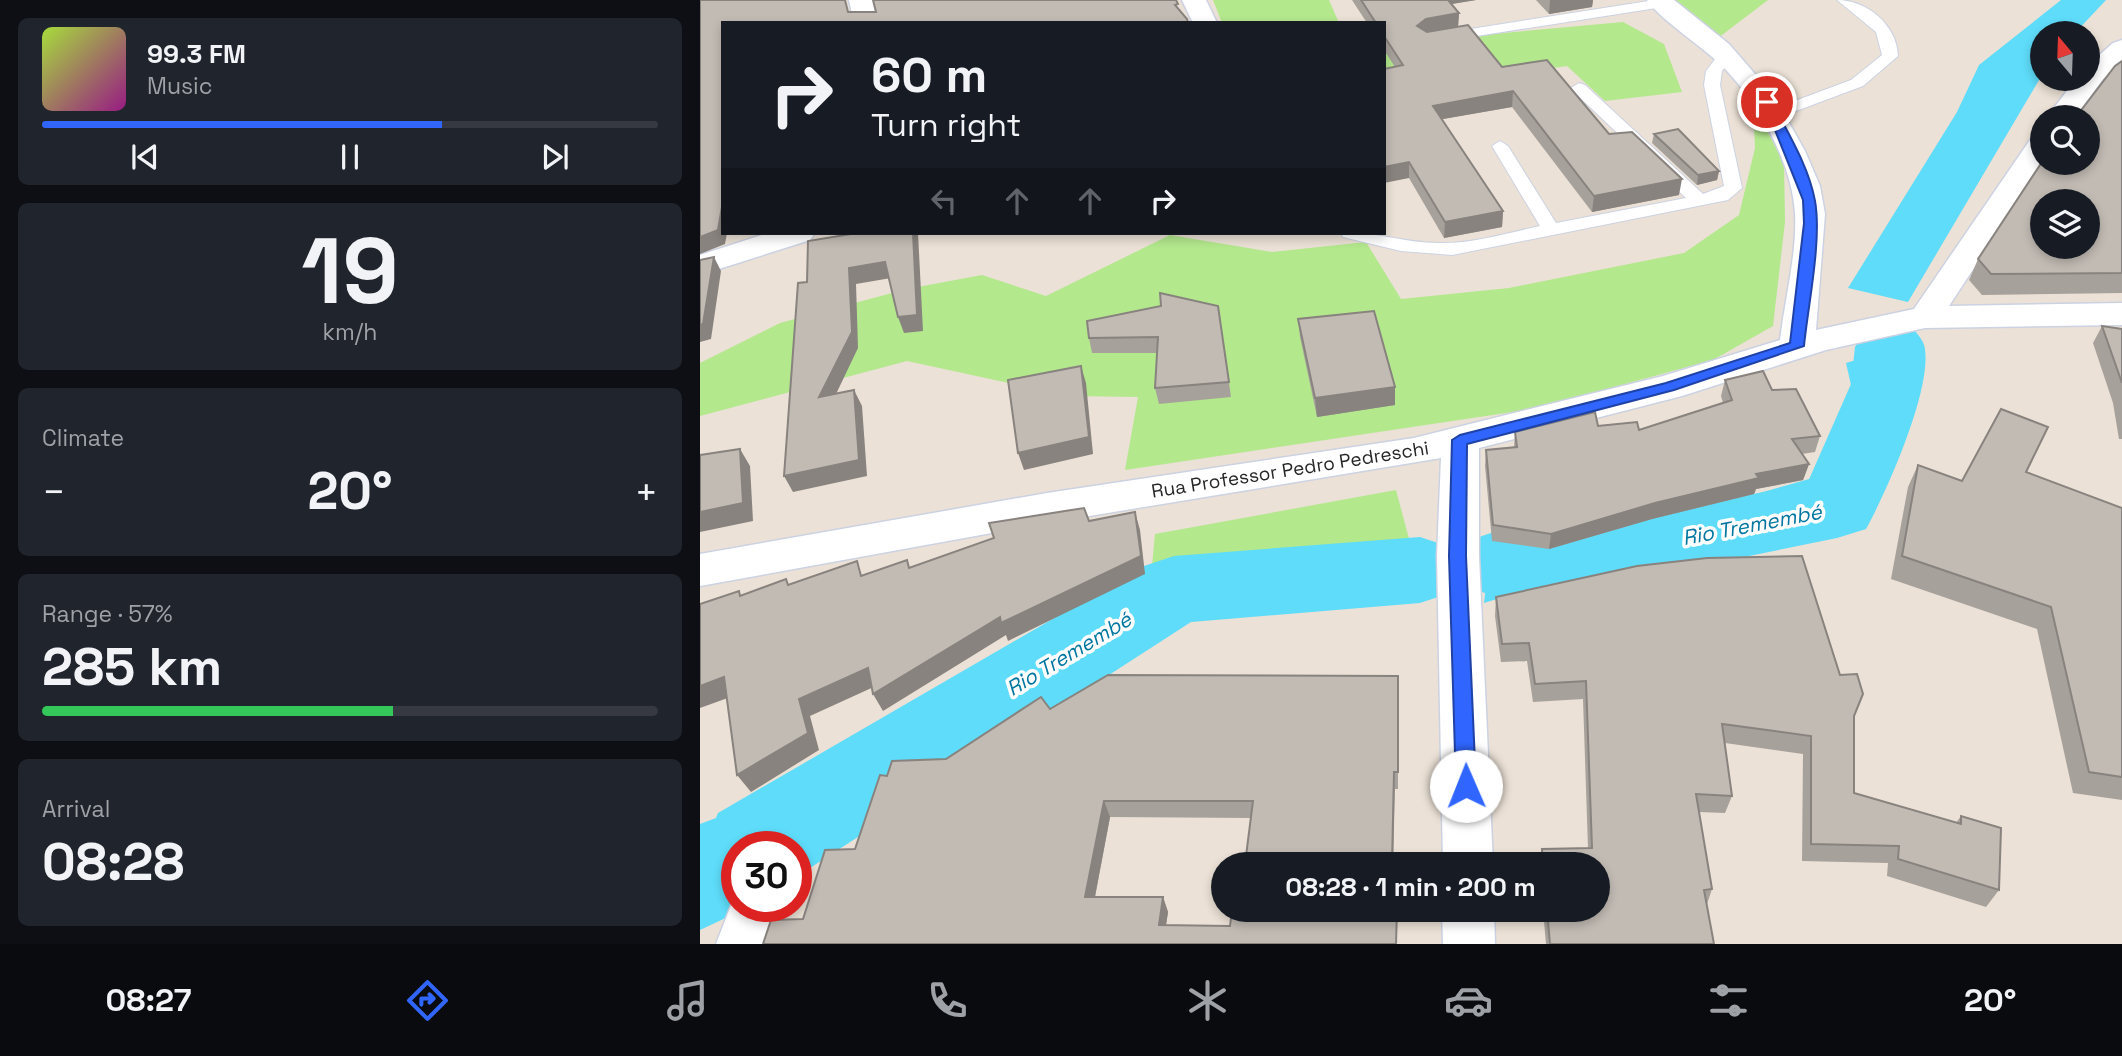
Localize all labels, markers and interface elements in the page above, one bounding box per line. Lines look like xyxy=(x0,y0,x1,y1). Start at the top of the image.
north arrow xyxy=(2030,21,2100,91)
map controls xyxy=(2030,21,2100,259)
text: 99.3 FM xyxy=(147,37,246,71)
text: 60 m xyxy=(871,44,987,106)
icon: right xyxy=(756,49,847,140)
text: Music xyxy=(147,71,212,101)
pin xyxy=(1737,72,1797,132)
icon: arrive xyxy=(1748,83,1786,121)
text: Turn right xyxy=(871,105,1021,145)
button: search xyxy=(2030,105,2100,175)
icon: previous xyxy=(126,138,164,176)
icon: pause xyxy=(331,138,369,176)
icon: next xyxy=(536,138,574,176)
icon: left xyxy=(925,182,963,220)
icon: ahead xyxy=(998,182,1036,220)
icon: ahead xyxy=(1071,182,1109,220)
icon: right xyxy=(1144,182,1182,220)
button: layers xyxy=(2030,189,2100,259)
text: 19 xyxy=(301,213,399,330)
text: km/h xyxy=(323,317,377,347)
text: Climate xyxy=(42,423,124,453)
street label: Rua Professor Pedro Pedreschi xyxy=(1150,435,1431,504)
text: 20° xyxy=(307,458,393,524)
text: − xyxy=(42,468,66,516)
text: + xyxy=(634,468,658,516)
water label: Rio Tremembé xyxy=(1680,497,1825,551)
text: Range · 57% xyxy=(42,599,173,629)
water label: Rio Tremembé xyxy=(1001,605,1138,702)
text: 285 km xyxy=(42,634,222,700)
position arrow xyxy=(1429,749,1503,823)
text: Arrival xyxy=(42,794,110,824)
text: 08:28 xyxy=(42,829,184,895)
speed limit sign: 30 xyxy=(721,831,812,922)
text: 08:28 · 1 min · 200 m xyxy=(1285,870,1536,904)
icon: directions xyxy=(403,976,452,1025)
icon: music xyxy=(663,976,712,1025)
icon: phone xyxy=(923,976,972,1025)
icon: climate xyxy=(1183,976,1232,1025)
icon: car xyxy=(1444,976,1493,1025)
icon: filters xyxy=(1704,976,1753,1025)
text: 08:27 xyxy=(106,980,192,1020)
text: 20° xyxy=(1964,980,2016,1020)

